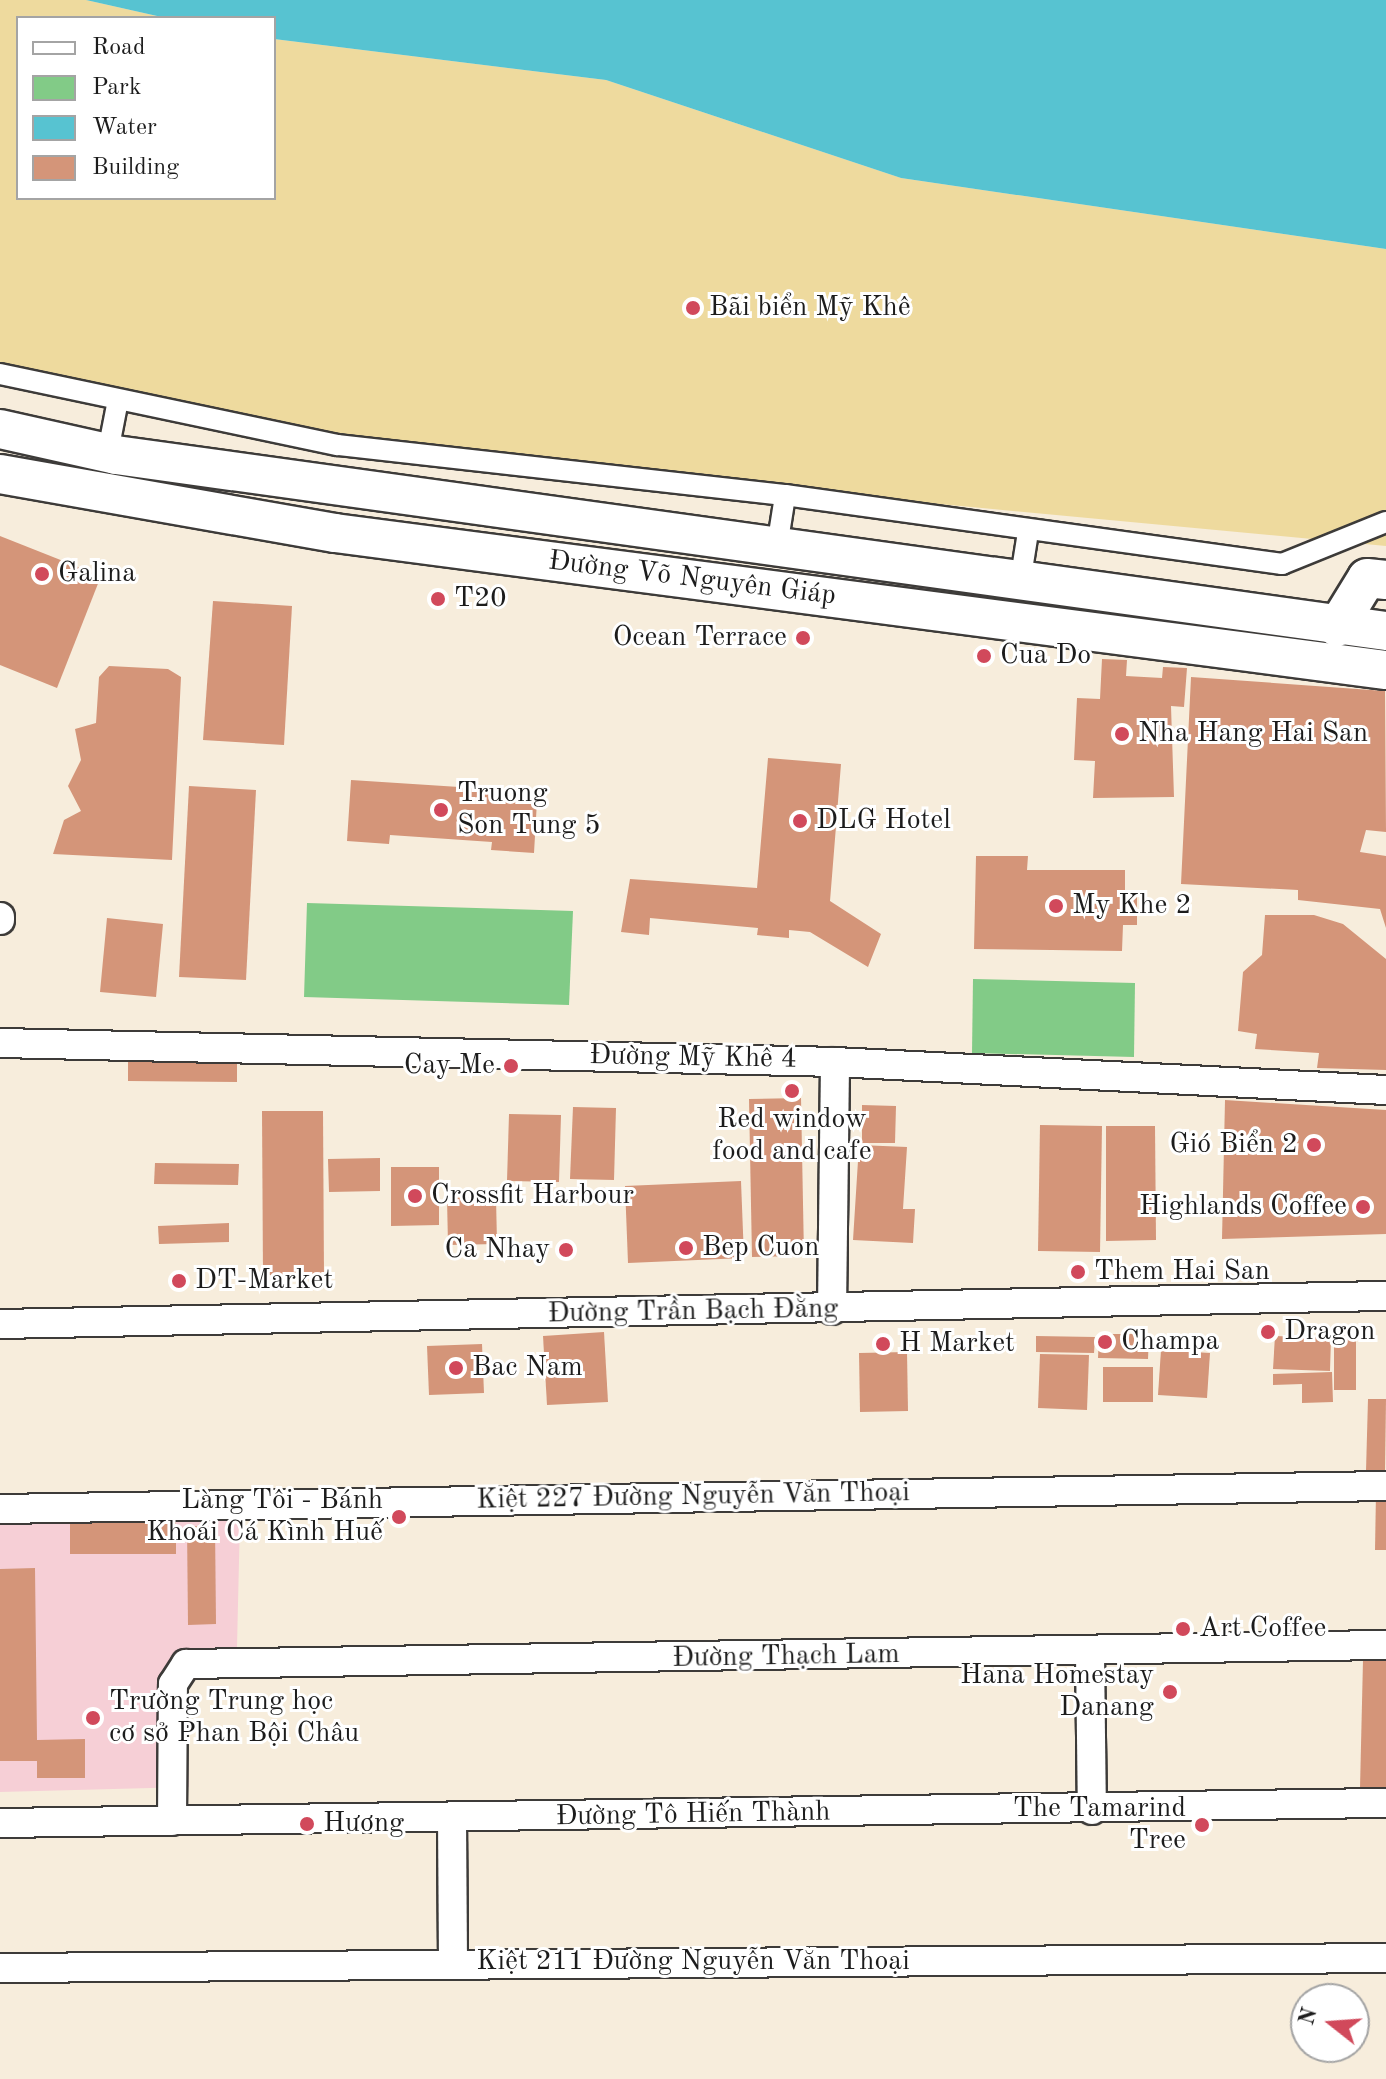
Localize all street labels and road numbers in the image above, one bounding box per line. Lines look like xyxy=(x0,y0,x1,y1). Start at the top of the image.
street label: Đường Võ Nguyên Giáp xyxy=(546,545,838,613)
street label: Đường Mỹ Khê 4 xyxy=(589,1039,797,1077)
street label: Đường Trần Bạch Đằng xyxy=(547,1293,839,1331)
street label: Kiệt 227 Đường Nguyễn Văn Thoại xyxy=(476,1476,910,1518)
street label: Đường Thạch Lam xyxy=(672,1638,900,1676)
street label: Đường Tô Hiến Thành xyxy=(555,1796,831,1834)
street label: Kiệt 211 Đường Nguyễn Văn Thoại xyxy=(476,1945,910,1979)

